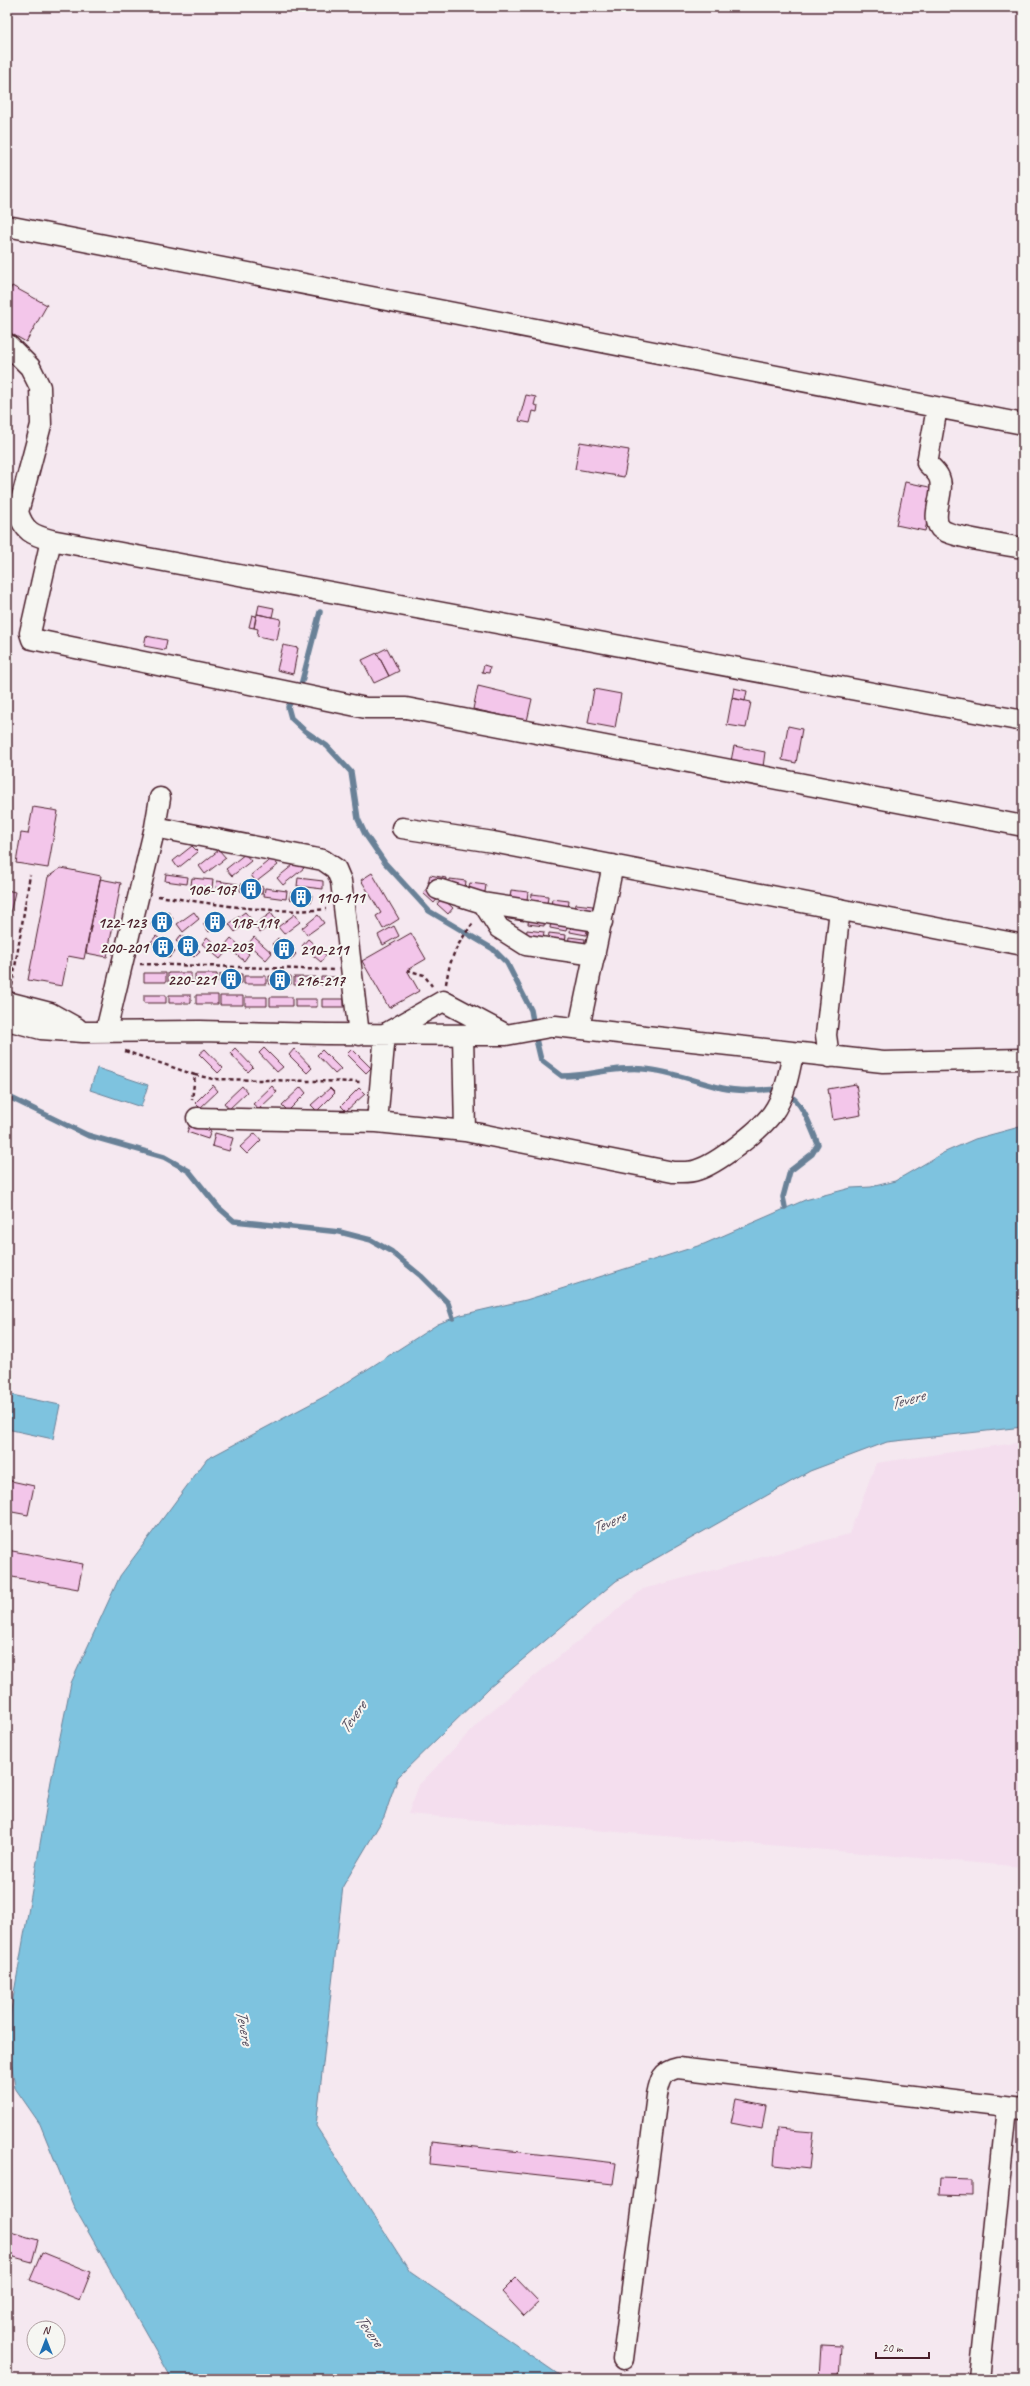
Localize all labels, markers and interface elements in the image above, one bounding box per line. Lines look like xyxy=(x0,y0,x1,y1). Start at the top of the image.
building icon: 106-107 xyxy=(238,876,264,902)
place label: 106-107 xyxy=(187,880,238,900)
building icon: 110-111 xyxy=(288,884,314,910)
place label: 110-111 xyxy=(316,888,366,908)
building icon: 122-123 xyxy=(149,909,175,935)
building icon: 118-119 xyxy=(202,909,228,935)
place label: 122-123 xyxy=(98,913,148,933)
place label: 118-119 xyxy=(230,913,280,933)
building icon: 202-203 xyxy=(175,933,201,959)
building icon: 200-201 xyxy=(150,934,176,960)
building icon: 210-211 xyxy=(271,936,297,962)
place label: 202-203 xyxy=(204,937,254,957)
place label: 200-201 xyxy=(100,938,150,958)
place label: 210-211 xyxy=(300,940,350,960)
building icon: 220-221 xyxy=(218,966,244,992)
building icon: 216-217 xyxy=(267,967,293,993)
place label: 220-221 xyxy=(168,970,218,990)
place label: 216-217 xyxy=(296,971,347,991)
water label: Tevere xyxy=(888,1384,929,1414)
water label: Tevere xyxy=(588,1505,631,1539)
water label: Tevere xyxy=(334,1695,372,1737)
water label: Tevere xyxy=(231,2008,259,2048)
water label: Tevere xyxy=(351,2310,390,2352)
north arrow xyxy=(26,2320,66,2360)
text: N xyxy=(43,2323,52,2337)
scale bar xyxy=(876,2334,929,2360)
text: 20 m xyxy=(882,2340,904,2356)

